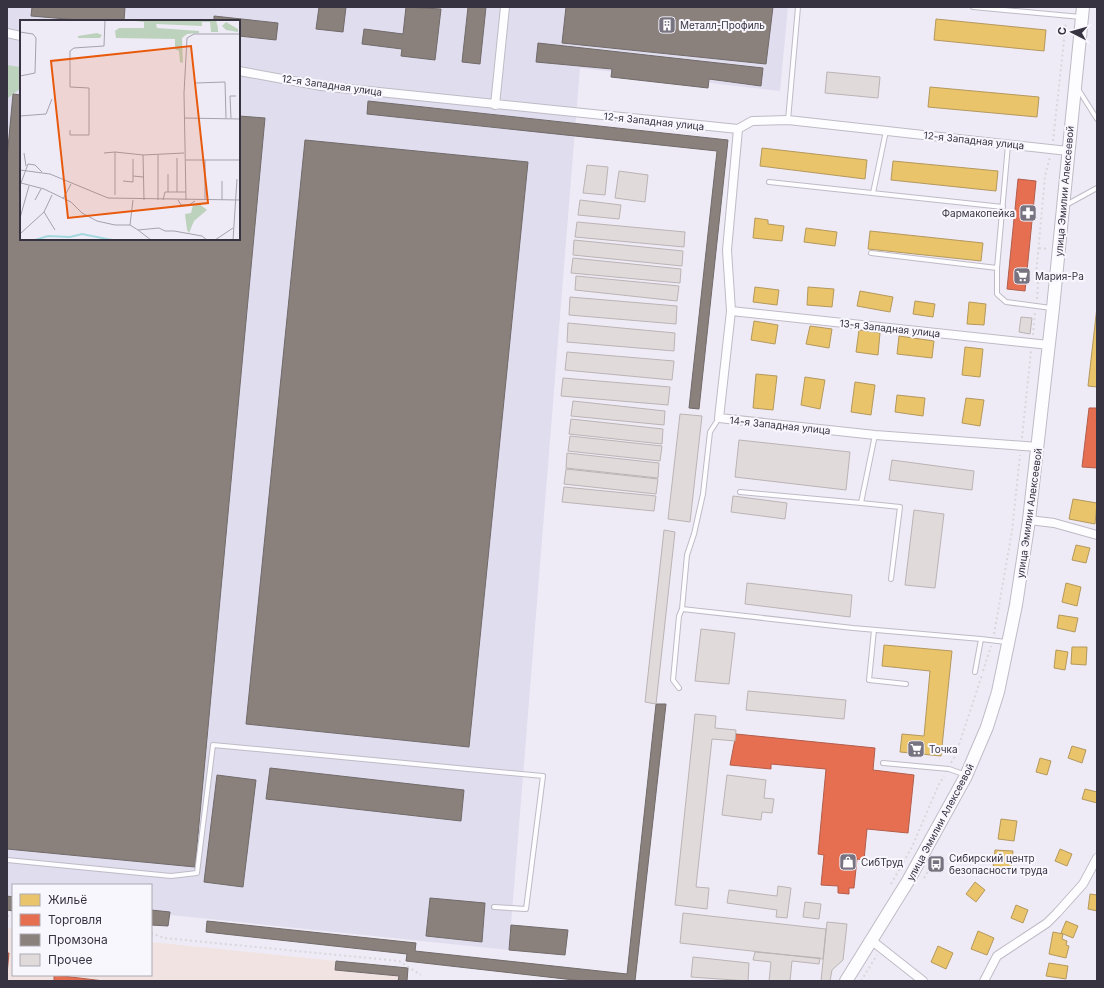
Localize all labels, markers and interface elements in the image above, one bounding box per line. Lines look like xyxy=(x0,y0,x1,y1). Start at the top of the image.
north arrow xyxy=(1052,12,1092,52)
building icon: Металл-Профиль xyxy=(657,15,677,35)
place label: Металл-Профиль xyxy=(680,19,765,31)
inset map xyxy=(20,20,240,240)
text: С xyxy=(1055,26,1069,36)
street label: 12-я Западная улица xyxy=(281,72,383,98)
street label: 12-я Западная улица xyxy=(603,110,705,132)
street label: улица Эмилии Алексеевой xyxy=(1052,125,1076,257)
street label: 12-я Западная улица xyxy=(923,129,1025,151)
pharmacy icon: Фармакопейка xyxy=(1018,203,1038,223)
place label: Фармакопейка xyxy=(942,207,1015,219)
supermarket icon: Мария-Ра xyxy=(1012,266,1032,286)
place label: Мария-Ра xyxy=(1035,270,1084,282)
street label: 13-я Западная улица xyxy=(839,317,941,339)
street label: 14-я Западная улица xyxy=(729,414,831,436)
street label: улица Эмилии Алексеевой xyxy=(1014,447,1044,579)
supermarket icon: Точка xyxy=(906,739,926,759)
place label: Точка xyxy=(929,743,958,755)
street label: улица Эмилии Алексеевой xyxy=(904,761,976,883)
shop icon: СибТруд xyxy=(838,852,858,872)
place label: Сибирский центр безопасности труда xyxy=(949,852,1048,876)
bus stop icon: Сибирский центр безопасности труда xyxy=(926,854,946,874)
place label: СибТруд xyxy=(861,856,903,868)
legend xyxy=(12,884,152,976)
text: Жильё xyxy=(48,892,87,907)
text: Торговля xyxy=(48,912,102,927)
text: Промзона xyxy=(48,932,108,947)
text: Прочее xyxy=(48,952,93,967)

